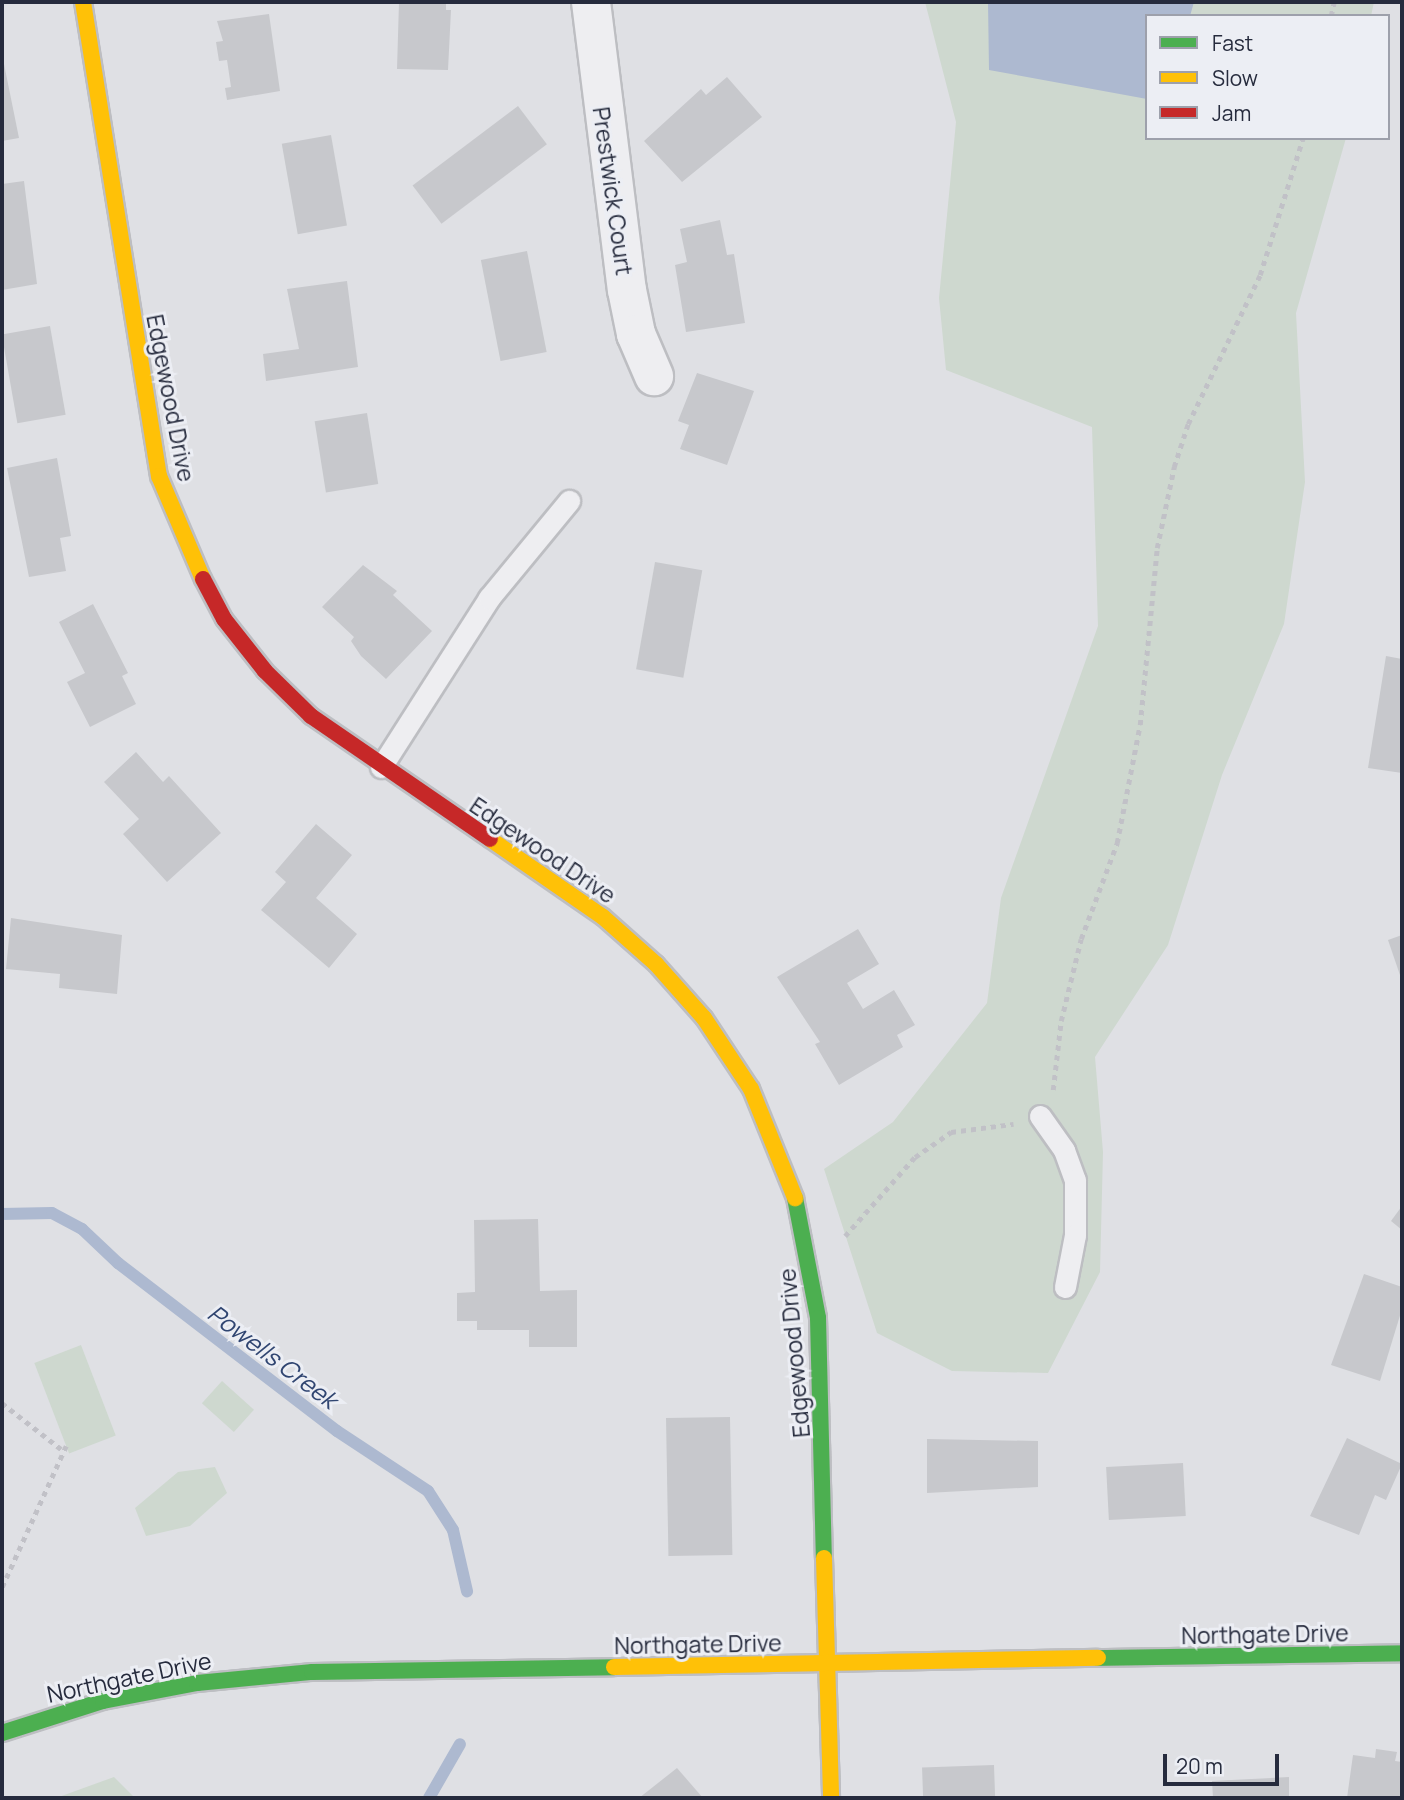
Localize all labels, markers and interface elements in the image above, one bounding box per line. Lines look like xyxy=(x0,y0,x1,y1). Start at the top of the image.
legend xyxy=(1145,14,1390,140)
text: Fast xyxy=(1212,29,1253,57)
text: Slow xyxy=(1212,64,1258,92)
text: Jam xyxy=(1212,99,1251,127)
street label: Prestwick Court xyxy=(588,105,638,277)
street label: Edgewood Drive xyxy=(141,312,201,484)
street label: Edgewood Drive xyxy=(465,791,621,909)
street label: Edgewood Drive xyxy=(773,1267,815,1439)
water label: Powells Creek xyxy=(203,1298,343,1414)
street label: Northgate Drive xyxy=(1181,1619,1349,1649)
street label: Northgate Drive xyxy=(614,1629,782,1659)
street label: Northgate Drive xyxy=(44,1646,214,1708)
scale bar xyxy=(1166,1741,1282,1785)
text: 20 m xyxy=(1176,1752,1223,1780)

